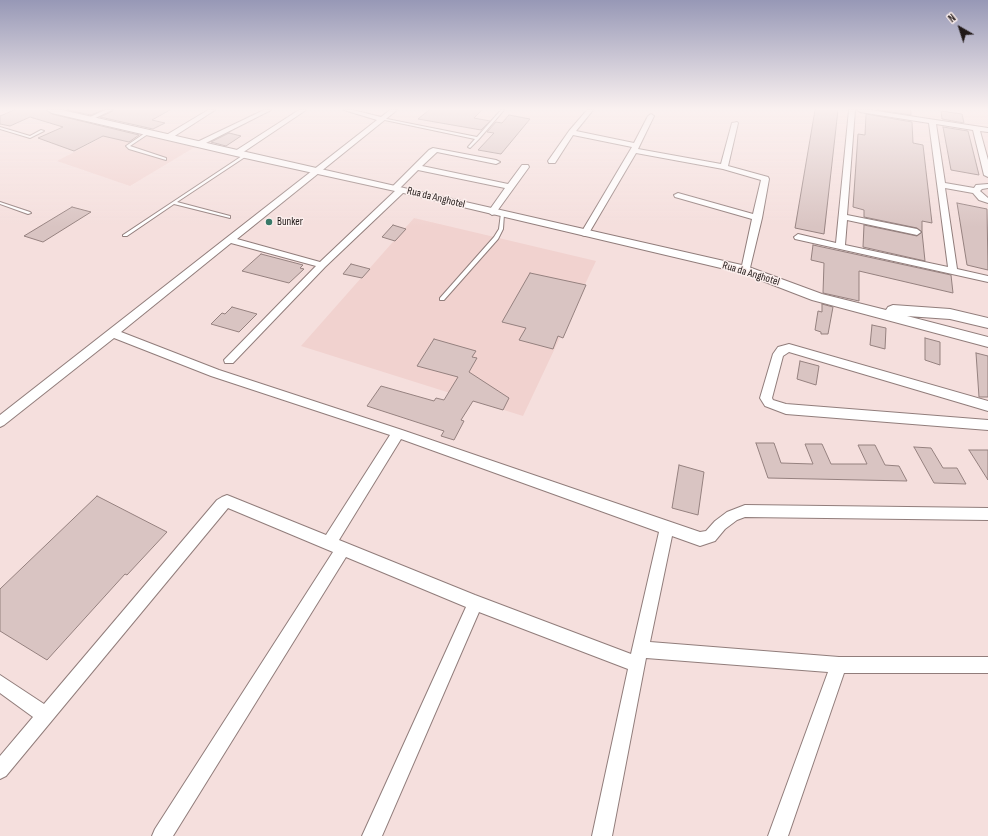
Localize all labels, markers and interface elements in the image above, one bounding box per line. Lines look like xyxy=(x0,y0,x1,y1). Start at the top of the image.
north arrow xyxy=(940,8,980,48)
text: N xyxy=(946,11,959,25)
street label: Rua da Anghotel xyxy=(406,184,466,212)
place label: Bunker xyxy=(277,215,303,229)
marker: Bunker xyxy=(264,217,274,227)
street label: Rua da Anghotel xyxy=(721,259,781,289)

